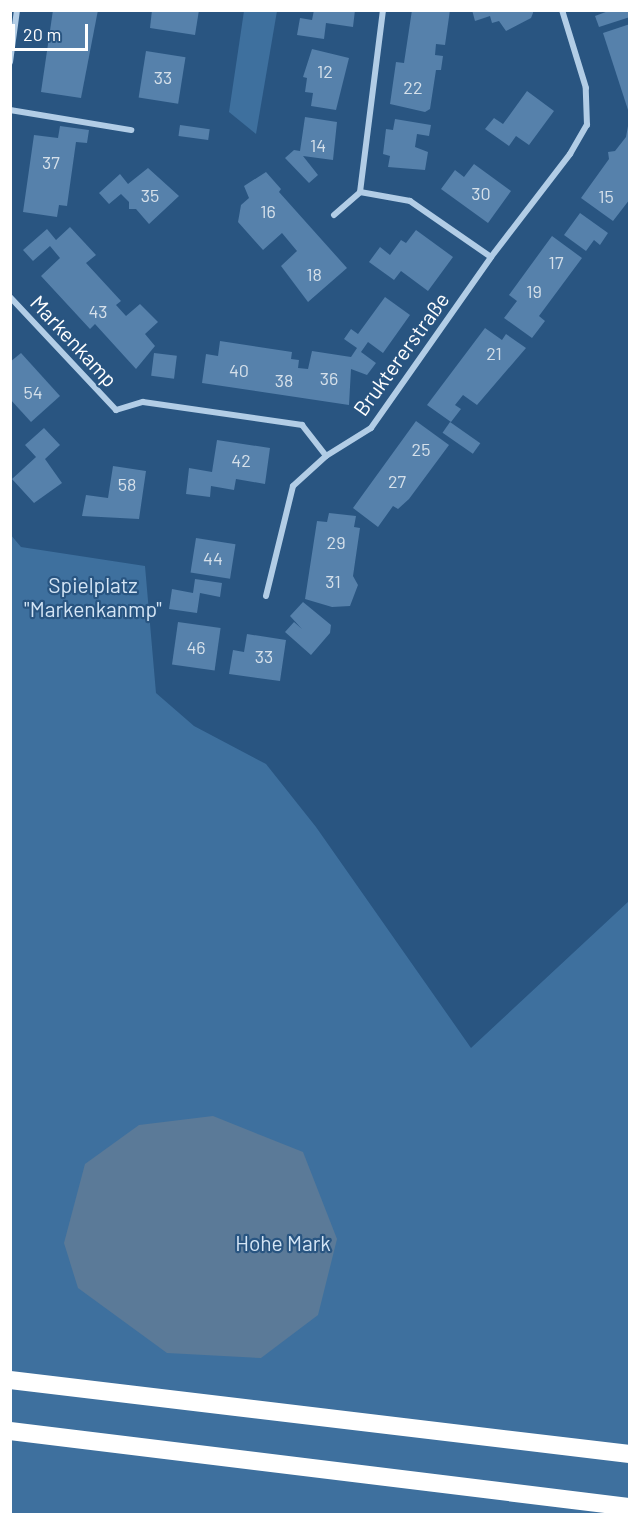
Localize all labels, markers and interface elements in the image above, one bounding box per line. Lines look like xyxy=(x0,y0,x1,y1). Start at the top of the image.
scale bar xyxy=(15,12,92,50)
text: 20 m xyxy=(23,23,61,45)
house number: 12 xyxy=(317,60,333,82)
house number: 33 xyxy=(154,66,172,88)
house number: 22 xyxy=(403,76,423,98)
house number: 14 xyxy=(310,134,326,156)
house number: 37 xyxy=(42,151,60,173)
house number: 30 xyxy=(471,182,491,204)
house number: 35 xyxy=(141,184,159,206)
house number: 15 xyxy=(598,185,614,207)
house number: 16 xyxy=(260,200,276,222)
house number: 17 xyxy=(549,251,563,273)
house number: 18 xyxy=(306,263,322,285)
house number: 19 xyxy=(526,280,542,302)
street label: Bruktererstraße xyxy=(348,287,454,421)
street label: Markenkamp xyxy=(25,290,123,392)
house number: 43 xyxy=(88,300,108,322)
house number: 21 xyxy=(486,342,502,364)
house number: 40 xyxy=(229,359,249,381)
house number: 36 xyxy=(320,367,338,389)
house number: 38 xyxy=(275,369,293,391)
house number: 54 xyxy=(23,381,43,403)
house number: 25 xyxy=(412,438,430,460)
house number: 42 xyxy=(231,449,251,471)
house number: 27 xyxy=(388,470,406,492)
house number: 58 xyxy=(118,473,136,495)
house number: 29 xyxy=(326,531,346,553)
house number: 44 xyxy=(203,547,223,569)
house number: 31 xyxy=(325,570,341,592)
park label: Spielplatz "Markenkanmp" xyxy=(24,572,162,622)
house number: 46 xyxy=(186,636,206,658)
house number: 33 xyxy=(255,645,273,667)
park label: Hohe Mark xyxy=(235,1230,331,1256)

